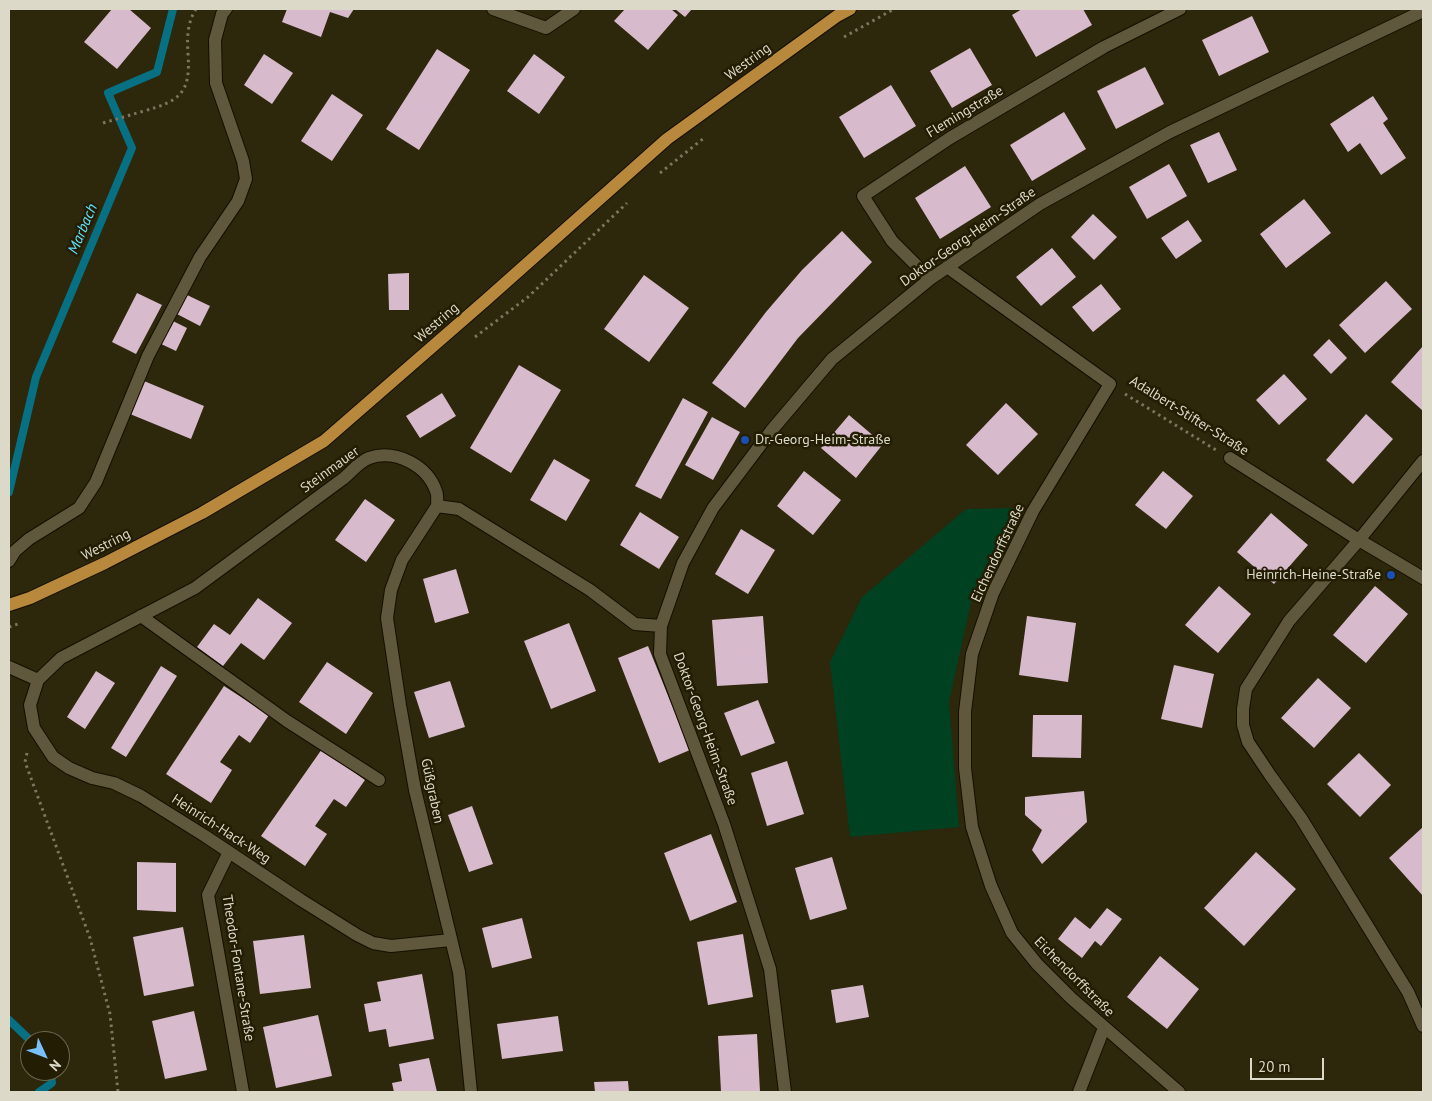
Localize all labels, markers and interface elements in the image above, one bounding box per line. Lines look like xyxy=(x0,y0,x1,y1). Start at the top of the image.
street label: Westring xyxy=(722,40,774,84)
street label: Flemingstraße xyxy=(924,83,1006,141)
street label: Doktor-Georg-Heim-Straße xyxy=(897,184,1039,290)
water label: Marbach xyxy=(64,201,102,257)
street label: Westring xyxy=(412,299,462,347)
street label: Adalbert-Stifter-Straße xyxy=(1126,373,1252,459)
place label: Dr.-Georg-Heim-Straße xyxy=(755,432,891,448)
marker: Dr.-Georg-Heim-Straße xyxy=(739,434,751,446)
street label: Steinmauer xyxy=(297,443,363,497)
street label: Eichendorffstraße xyxy=(968,501,1028,605)
street label: Westring xyxy=(79,526,133,564)
place label: Heinrich-Heine-Straße xyxy=(1246,567,1381,583)
marker: Heinrich-Heine-Straße xyxy=(1385,569,1397,581)
street label: Doktor-Georg-Heim-Straße xyxy=(669,650,741,808)
street label: Güßgraben xyxy=(417,757,447,825)
street label: Heinrich-Hack-Weg xyxy=(168,791,274,867)
street label: Theodor-Fontane-Straße xyxy=(218,894,258,1042)
street label: Eichendorffstraße xyxy=(1030,933,1118,1021)
north arrow xyxy=(20,1031,70,1081)
scale bar xyxy=(1252,1048,1326,1080)
text: N xyxy=(46,1056,65,1075)
text: 20 m xyxy=(1258,1057,1291,1076)

